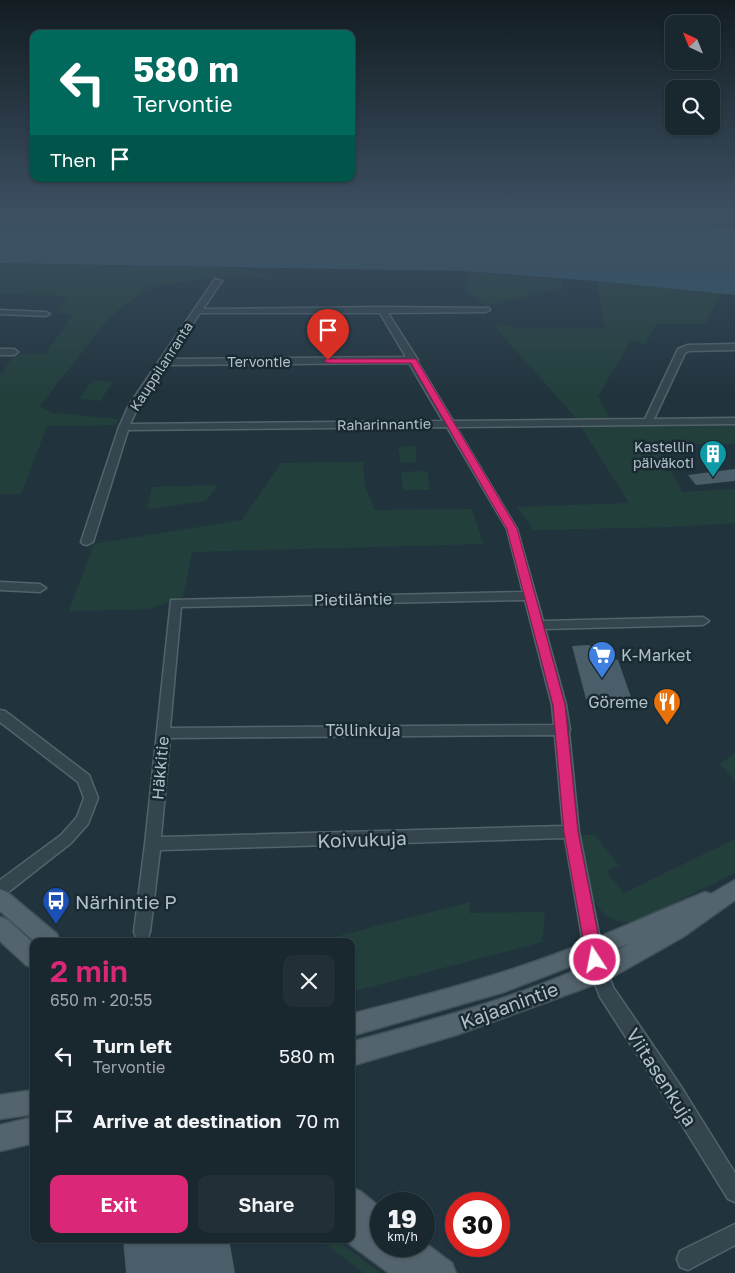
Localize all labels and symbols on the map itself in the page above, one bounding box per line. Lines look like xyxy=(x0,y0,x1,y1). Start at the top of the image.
north arrow xyxy=(665,15,720,70)
pin xyxy=(307,309,349,360)
street label: Kauppilanranta xyxy=(126,318,196,414)
street label: Tervontie xyxy=(227,353,291,370)
street label: Raharinnantie xyxy=(337,415,431,433)
place label: Kastellin päiväkoti xyxy=(633,438,694,471)
building icon: Kastellin päiväkoti xyxy=(698,439,728,478)
street label: Pietiläntie xyxy=(314,588,392,610)
supermarket icon: K-Market xyxy=(587,640,617,679)
place label: K-Market xyxy=(621,645,692,665)
restaurant icon: Göreme xyxy=(652,687,682,726)
place label: Göreme xyxy=(588,692,648,712)
street label: Töllinkuja xyxy=(326,720,400,740)
street label: Häkkitie xyxy=(147,735,173,801)
street label: Koivukuja xyxy=(317,826,407,852)
bus stop icon: Närhintie P xyxy=(41,886,71,925)
place label: Närhintie P xyxy=(75,890,177,913)
position arrow xyxy=(568,933,620,985)
street label: Kajaanintie xyxy=(457,977,561,1033)
street label: Viitasenkuja xyxy=(622,1024,702,1130)
speed limit sign: 30 xyxy=(445,1192,510,1257)

